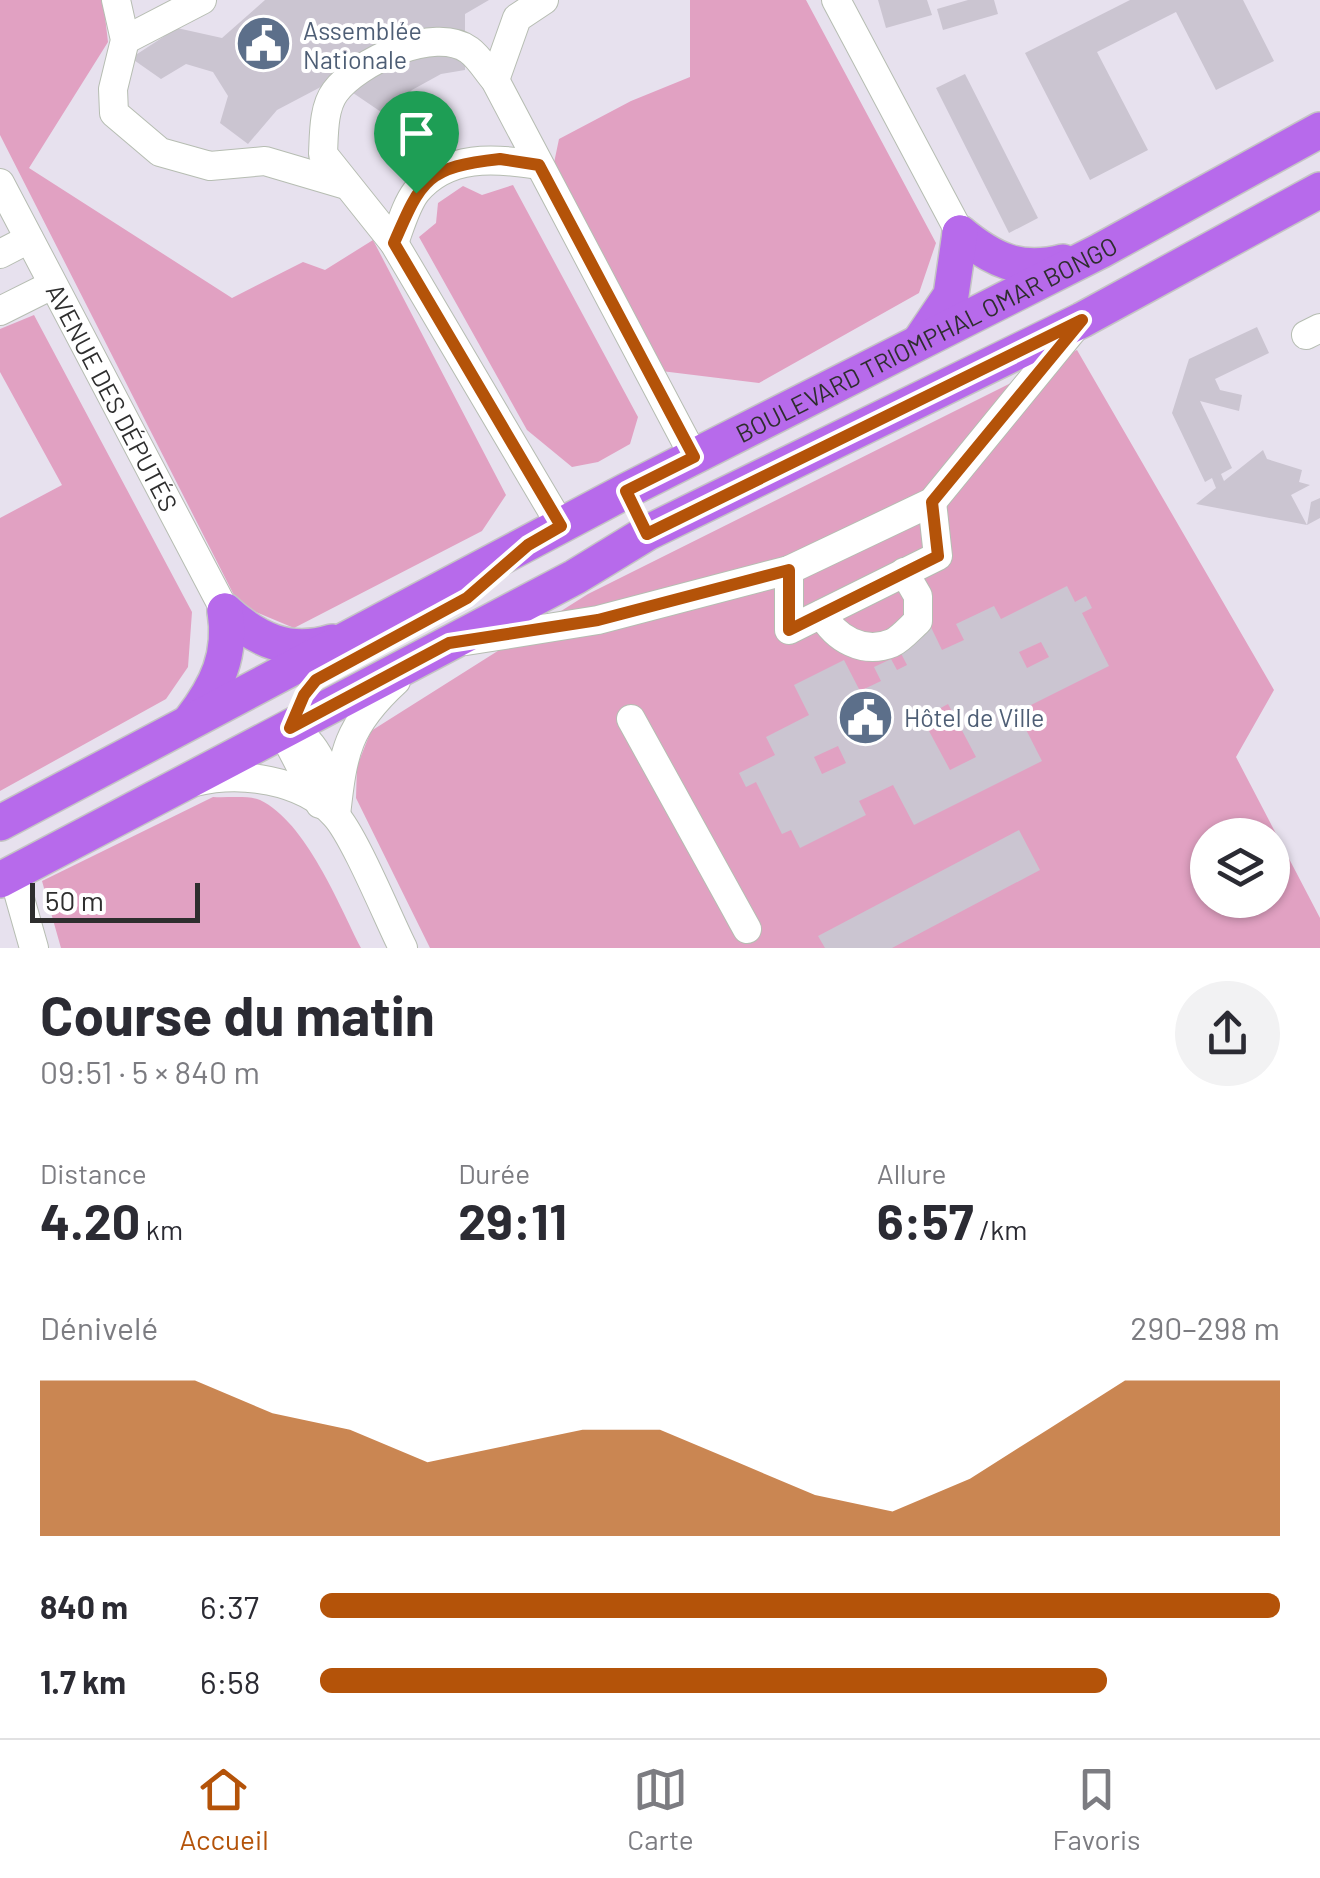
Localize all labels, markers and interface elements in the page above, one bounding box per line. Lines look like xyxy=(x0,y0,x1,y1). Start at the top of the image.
public building icon: Assemblée Nationale xyxy=(234,14,294,74)
place label: Assemblée Nationale xyxy=(303,15,422,74)
pin xyxy=(374,91,459,194)
icon: arrive xyxy=(389,106,444,161)
street label: BOULEVARD TRIOMPHAL OMAR BONGO xyxy=(730,230,1122,448)
street label: AVENUE DES DÉPUTÉS xyxy=(41,278,185,516)
public building icon: Hôtel de Ville xyxy=(835,687,895,747)
place label: Hôtel de Ville xyxy=(904,702,1044,732)
map controls xyxy=(1190,818,1290,918)
button: layers xyxy=(1190,818,1290,918)
scale bar xyxy=(30,878,200,923)
text: 50 m xyxy=(45,883,104,917)
text: Course du matin xyxy=(40,981,435,1047)
button: share xyxy=(1175,981,1280,1086)
text: 09:51 · 5 × 840 m xyxy=(40,1052,260,1090)
text: Distance xyxy=(40,1156,147,1190)
text: Durée xyxy=(458,1156,530,1190)
text: Allure xyxy=(877,1156,947,1190)
text: 4.20 xyxy=(40,1190,140,1250)
text: 29:11 xyxy=(458,1190,567,1250)
text: 6:57 xyxy=(877,1190,973,1250)
text: km xyxy=(140,1212,183,1246)
text: /km xyxy=(973,1212,1027,1246)
text: Dénivelé xyxy=(40,1308,158,1346)
text: 290–298 m xyxy=(1130,1308,1280,1346)
text: 840 m xyxy=(40,1587,128,1625)
text: 6:37 xyxy=(200,1587,259,1625)
text: 1.7 km xyxy=(40,1662,126,1700)
text: 6:58 xyxy=(200,1662,260,1700)
tab: Accueil xyxy=(179,1762,269,1856)
tab: Carte xyxy=(627,1762,694,1856)
tab: Favoris xyxy=(1053,1762,1141,1856)

